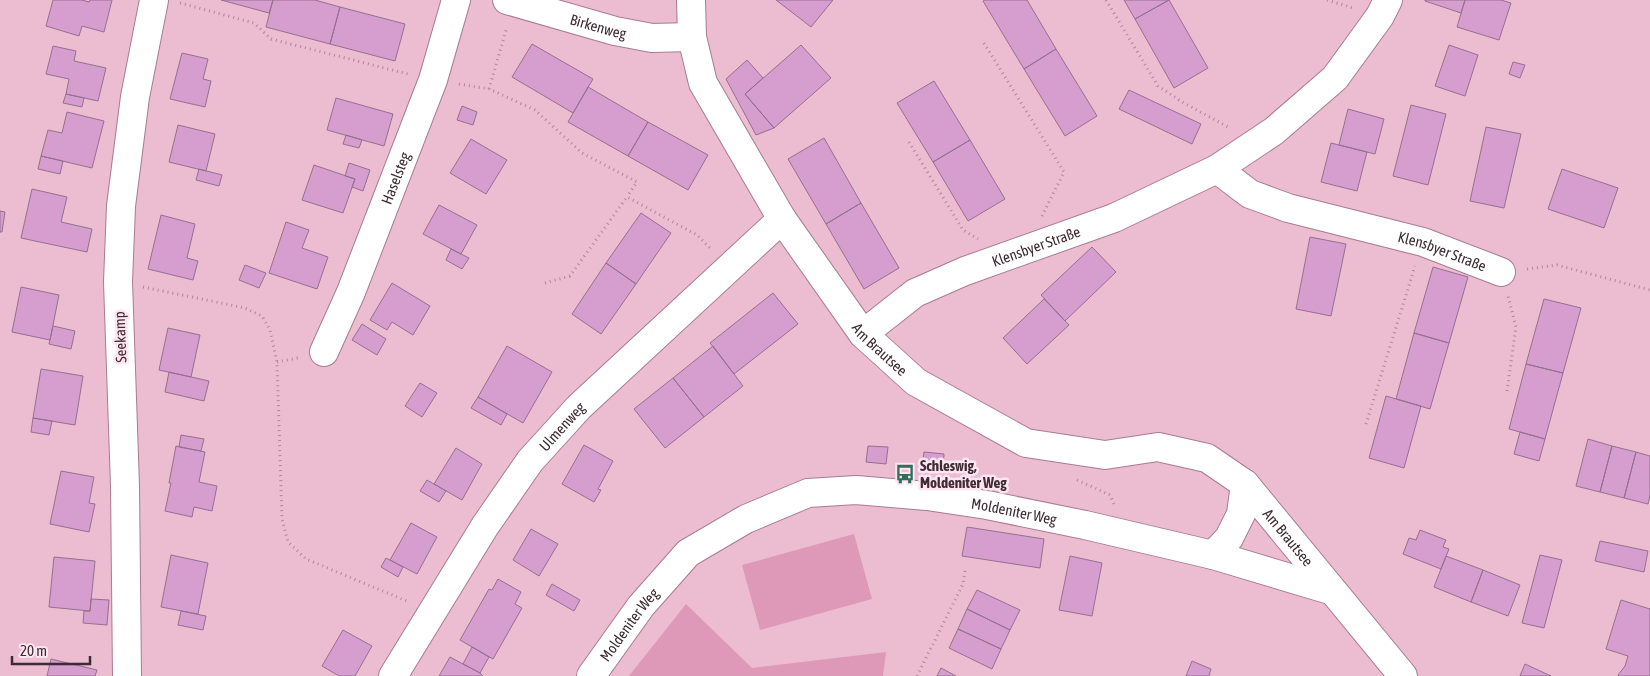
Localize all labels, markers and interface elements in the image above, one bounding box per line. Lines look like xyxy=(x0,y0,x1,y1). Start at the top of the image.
street label: Birkenweg xyxy=(568,10,628,42)
street label: Haselsteg xyxy=(377,149,413,207)
street label: Klensbyer Straße xyxy=(989,222,1082,269)
street label: Klensbyer Straße xyxy=(1396,228,1489,274)
street label: Seekamp xyxy=(111,311,129,363)
street label: Am Brautsee xyxy=(849,320,911,379)
street label: Ulmenweg xyxy=(535,398,588,454)
place label: Schleswig, Moldeniter Weg xyxy=(920,457,1007,491)
bus stop icon: Schleswig, Moldeniter Weg xyxy=(894,463,916,485)
street label: Moldeniter Weg xyxy=(970,494,1059,528)
street label: Am Brautsee xyxy=(1260,505,1317,569)
street label: Moldeniter Weg xyxy=(596,584,662,664)
scale bar xyxy=(12,634,90,666)
text: 20 m xyxy=(20,642,47,659)

